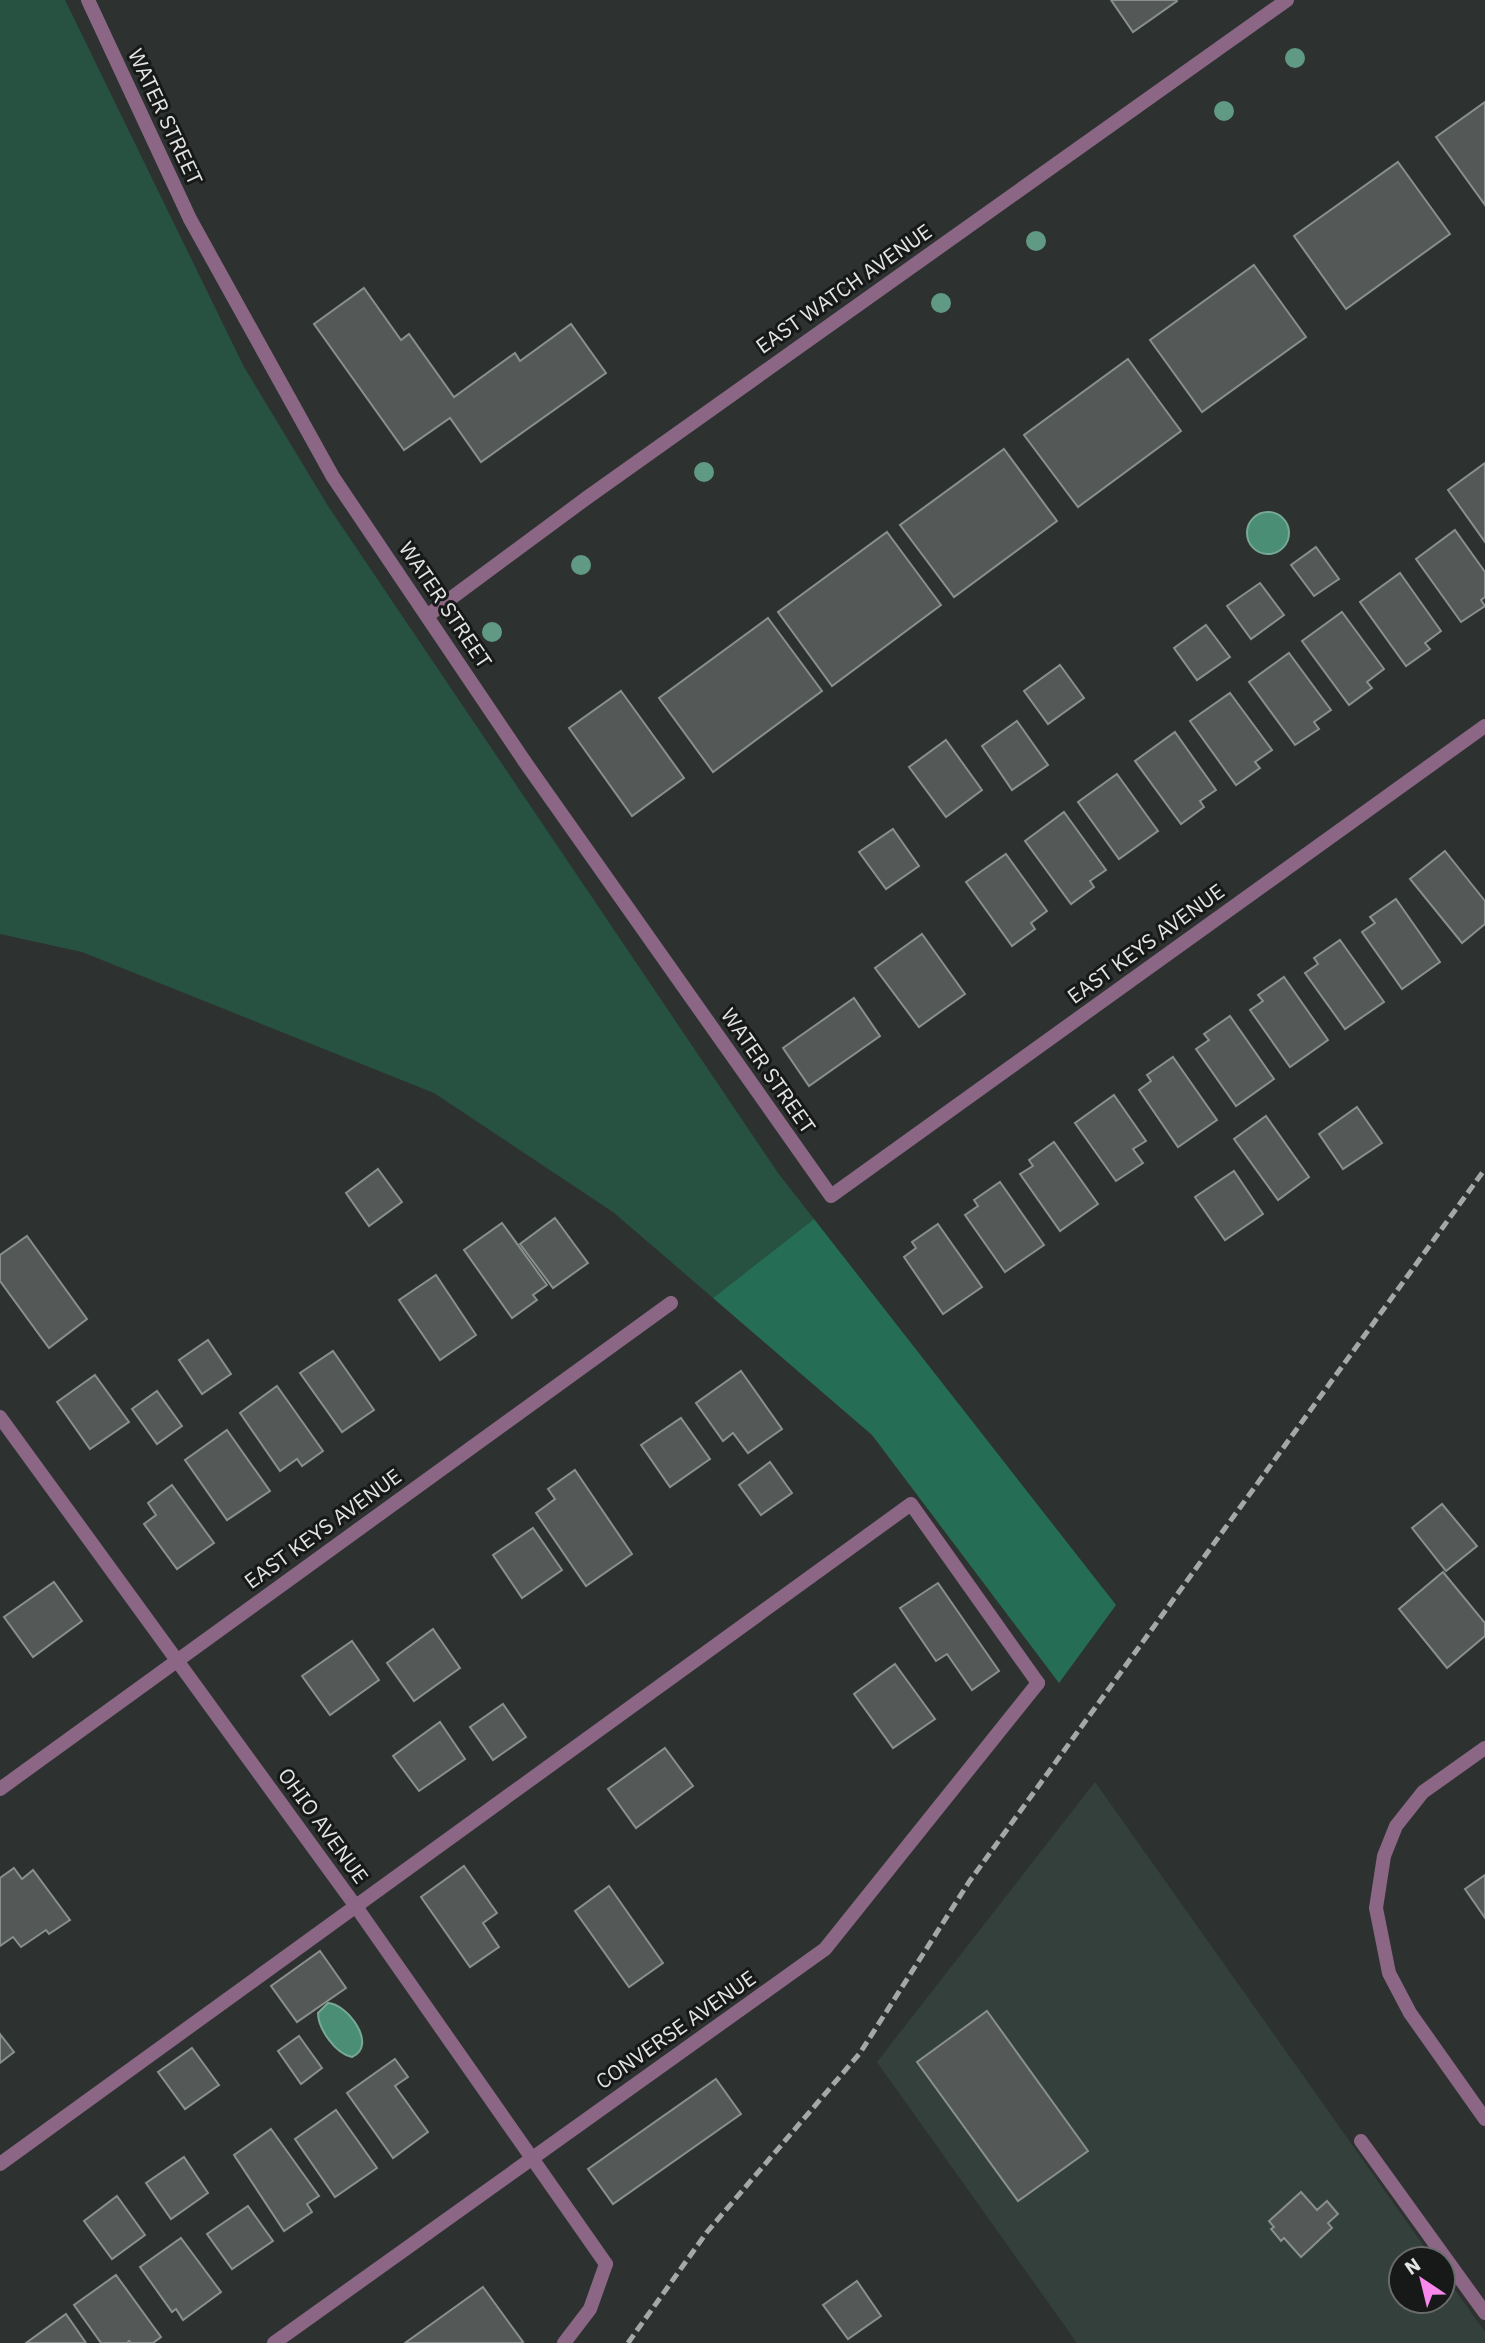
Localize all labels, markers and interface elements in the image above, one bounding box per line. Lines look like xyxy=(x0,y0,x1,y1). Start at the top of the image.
street label: WATER STREET xyxy=(122,44,210,189)
street label: EAST WATCH AVENUE xyxy=(750,217,937,360)
street label: WATER STREET xyxy=(393,536,499,673)
street label: EAST KEYS AVENUE xyxy=(1061,877,1230,1010)
street label: WATER STREET xyxy=(715,1002,823,1139)
street label: EAST KEYS AVENUE xyxy=(238,1462,407,1595)
street label: OHIO AVENUE xyxy=(272,1762,375,1889)
street label: CONVERSE AVENUE xyxy=(590,1963,761,2095)
north arrow xyxy=(1387,2245,1457,2315)
text: N xyxy=(1400,2252,1425,2280)

